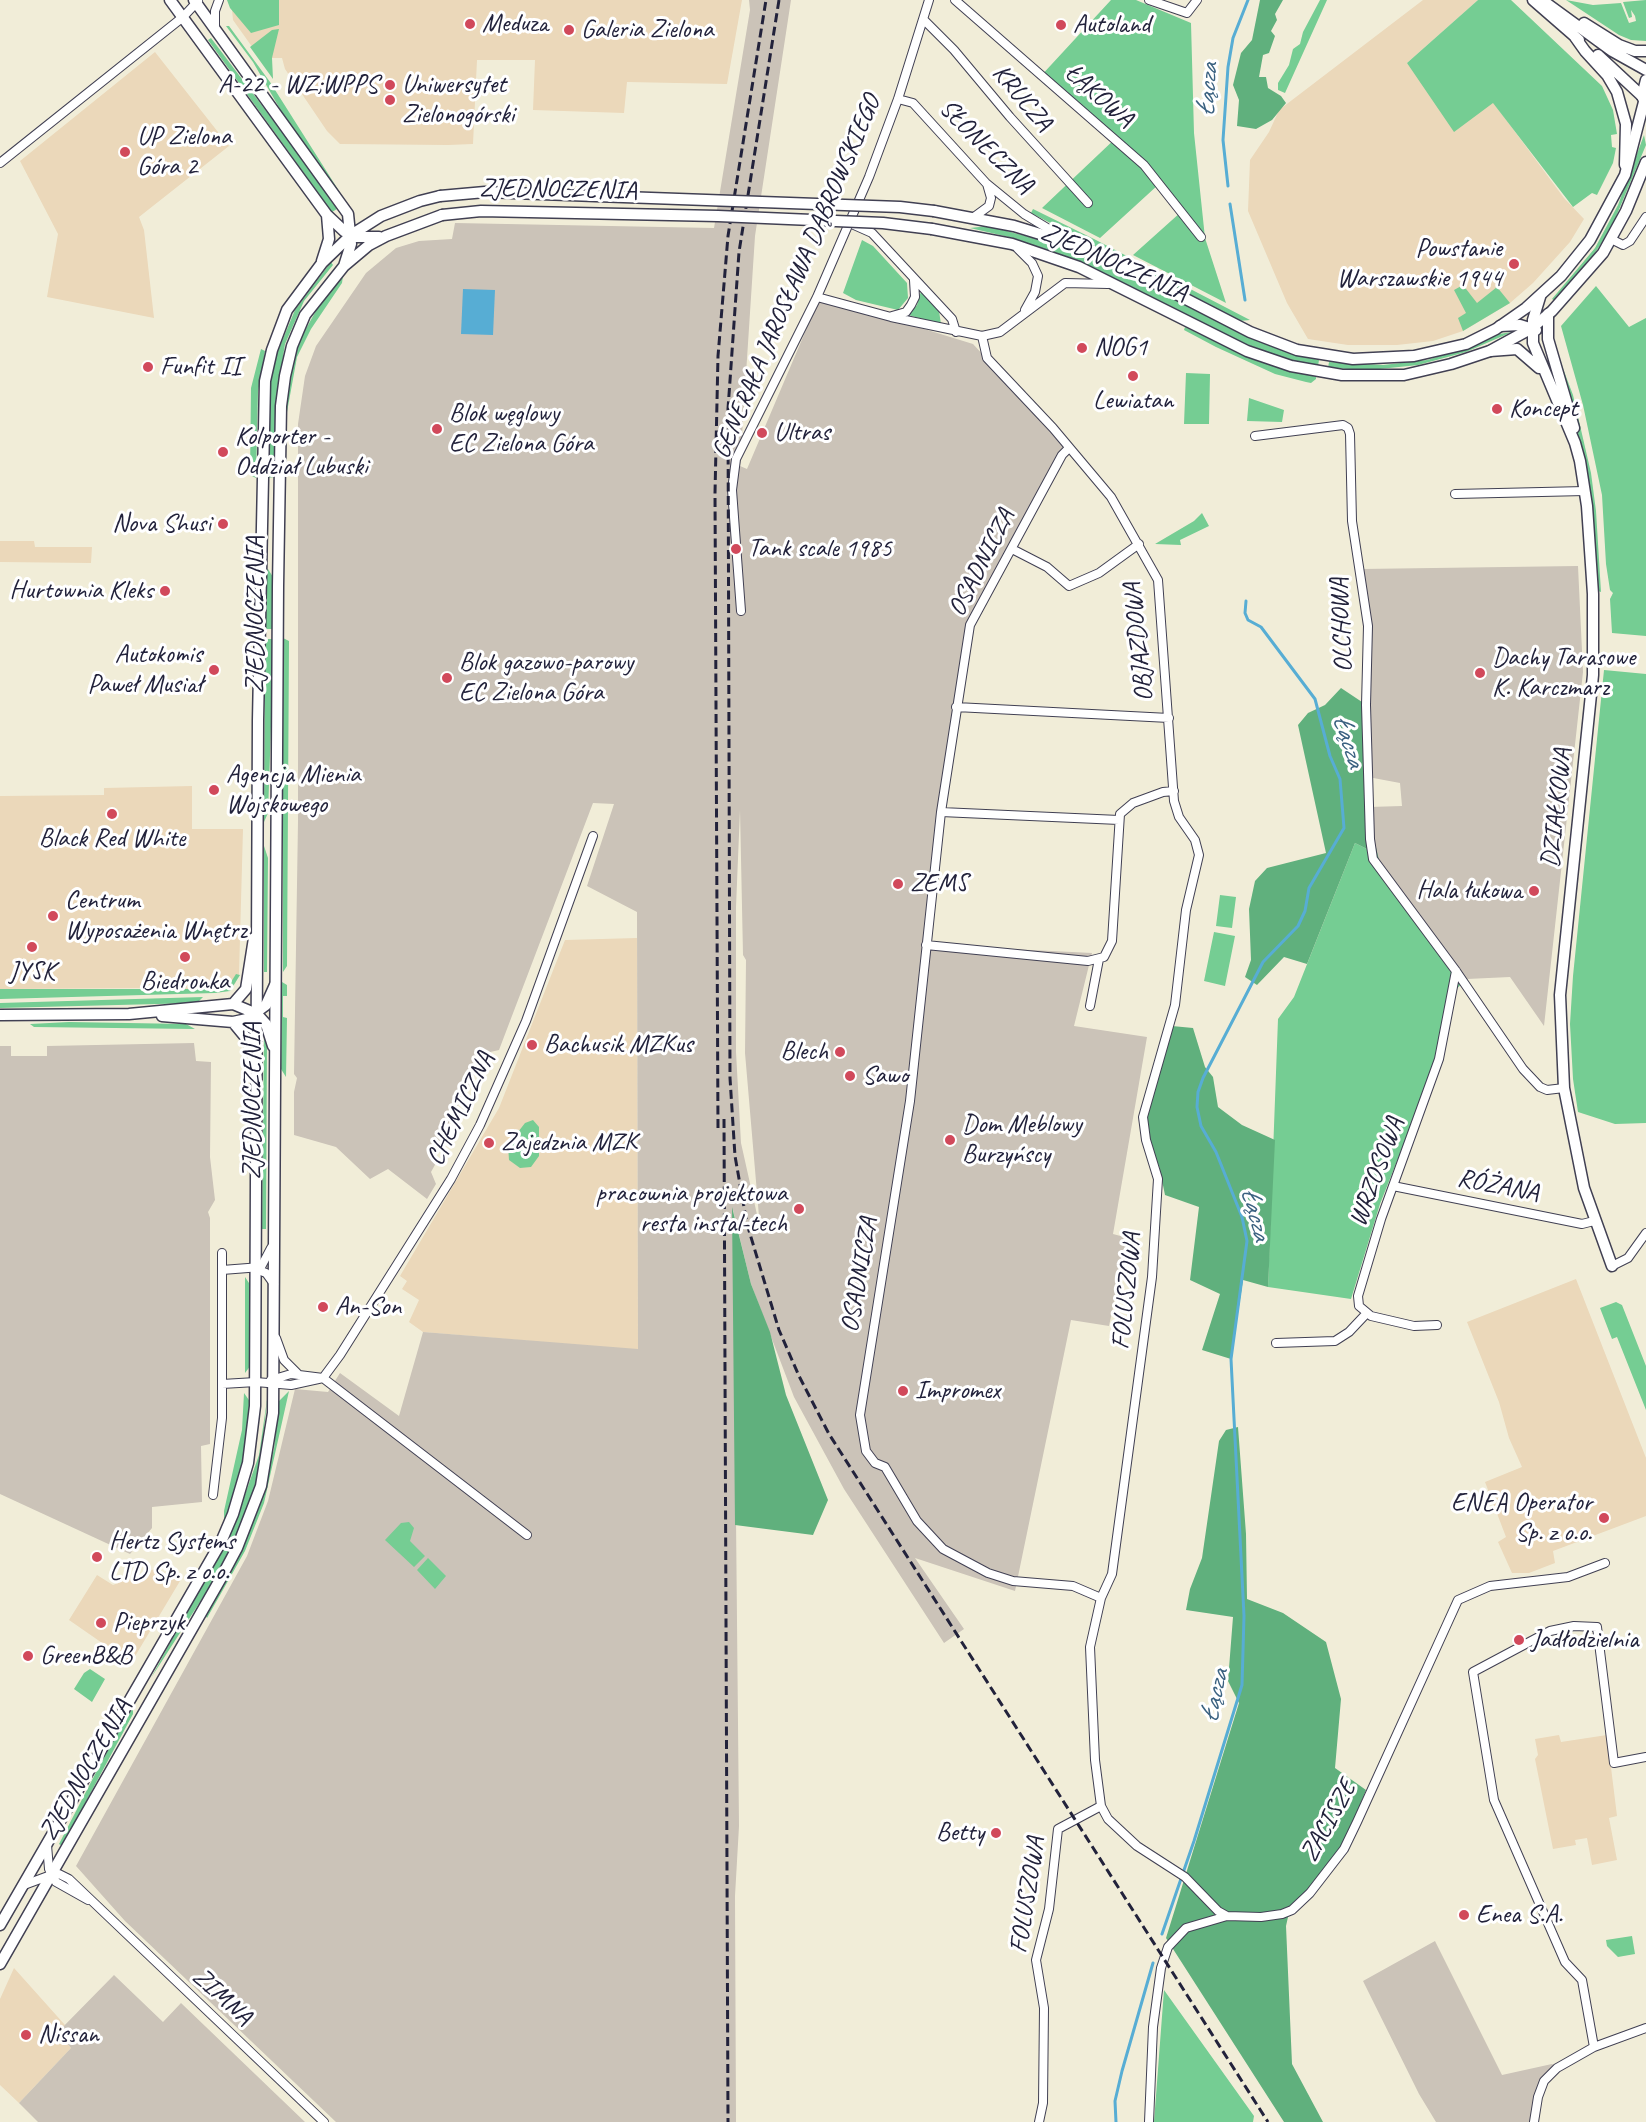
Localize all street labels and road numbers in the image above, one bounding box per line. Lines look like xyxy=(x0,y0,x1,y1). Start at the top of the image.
street label: KRUCZA xyxy=(985,58,1059,138)
street label: ŁĄKOWA xyxy=(1058,58,1140,134)
street label: GENERAŁA JAROSŁAWA DĄBROWSKIEGO xyxy=(706,91,888,463)
street label: SŁONECZNA xyxy=(932,93,1040,201)
street label: ZJEDNOCZENIA xyxy=(479,173,637,207)
street label: ZJEDNOCZENIA xyxy=(1036,217,1192,309)
street label: OSADNICZA xyxy=(942,504,1022,622)
street label: ZJEDNOCZENIA xyxy=(240,536,272,694)
street label: OLCHOWA xyxy=(1324,577,1360,673)
street label: OBJAZDOWA xyxy=(1117,581,1161,703)
street label: DZIAŁKOWA xyxy=(1535,747,1579,869)
street label: ZJEDNOCZENIA xyxy=(237,1022,269,1180)
street label: CHEMICZNA xyxy=(420,1047,502,1171)
street label: WRZOSOWA xyxy=(1343,1113,1411,1231)
street label: RÓŻANA xyxy=(1455,1163,1541,1209)
street label: OSADNICZA xyxy=(835,1215,885,1335)
street label: FOLUSZOWA xyxy=(1105,1231,1149,1351)
street label: ZJEDNOCZENIA xyxy=(33,1694,139,1846)
street label: ZACISZE xyxy=(1294,1775,1364,1867)
street label: FOLUSZOWA xyxy=(1003,1835,1053,1955)
street label: ZIMNA xyxy=(186,1962,258,2032)

